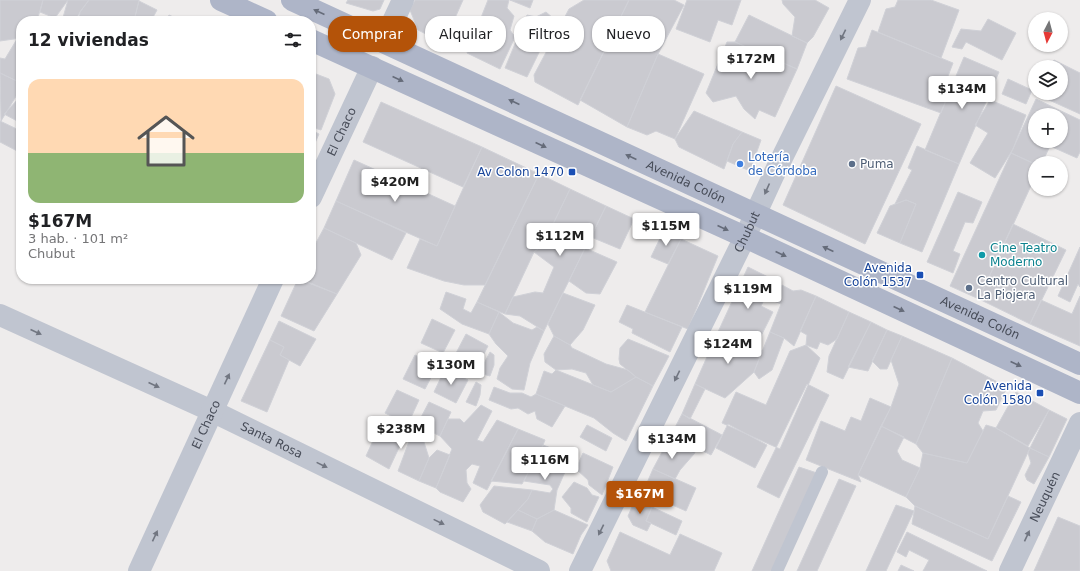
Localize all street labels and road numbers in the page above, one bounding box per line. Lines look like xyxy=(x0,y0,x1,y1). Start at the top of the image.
street label: El Chaco xyxy=(324,105,359,158)
street label: Avenida Colón xyxy=(644,158,728,206)
street label: Chubut xyxy=(731,209,763,255)
street label: Avenida Colón xyxy=(938,294,1022,342)
street label: El Chaco xyxy=(189,398,223,451)
street label: Santa Rosa xyxy=(238,419,305,461)
street label: Neuquén xyxy=(1027,469,1063,524)

